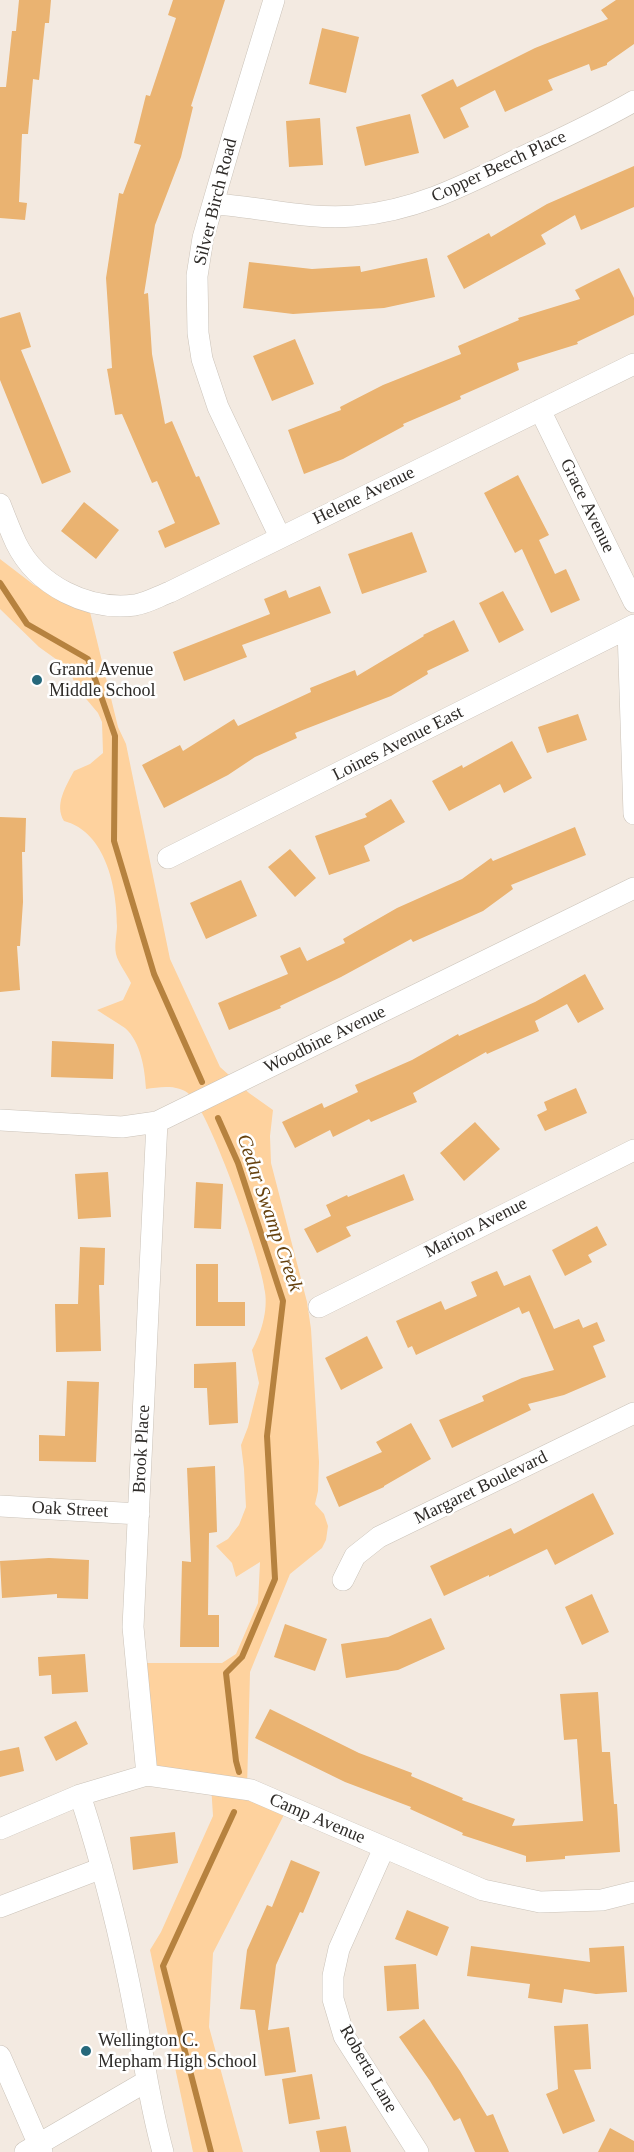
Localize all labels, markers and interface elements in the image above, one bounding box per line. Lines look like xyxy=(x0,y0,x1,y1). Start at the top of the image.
street label: Copper Beech Place xyxy=(428,126,570,208)
street label: Silver Birch Road xyxy=(190,136,242,268)
street label: Grace Avenue xyxy=(555,455,619,557)
street label: Helene Avenue xyxy=(310,462,418,530)
place label: Grand Avenue Middle School xyxy=(49,659,155,702)
marker: Grand Avenue Middle School xyxy=(30,673,44,687)
street label: Loines Avenue East xyxy=(329,702,467,786)
street label: Woodbine Avenue xyxy=(261,1001,389,1079)
water label: Cedar Swamp Creek xyxy=(231,1131,307,1295)
street label: Marion Avenue xyxy=(421,1193,531,1263)
street label: Brook Place xyxy=(129,1404,155,1494)
street label: Margaret Boulevard xyxy=(411,1446,551,1530)
street label: Oak Street xyxy=(31,1497,109,1523)
street label: Camp Avenue xyxy=(266,1789,368,1849)
street label: Roberta Lane xyxy=(334,2021,402,2117)
place label: Wellington C. Mepham High School xyxy=(98,2030,257,2072)
marker: Wellington C. Mepham High School xyxy=(79,2044,93,2058)

